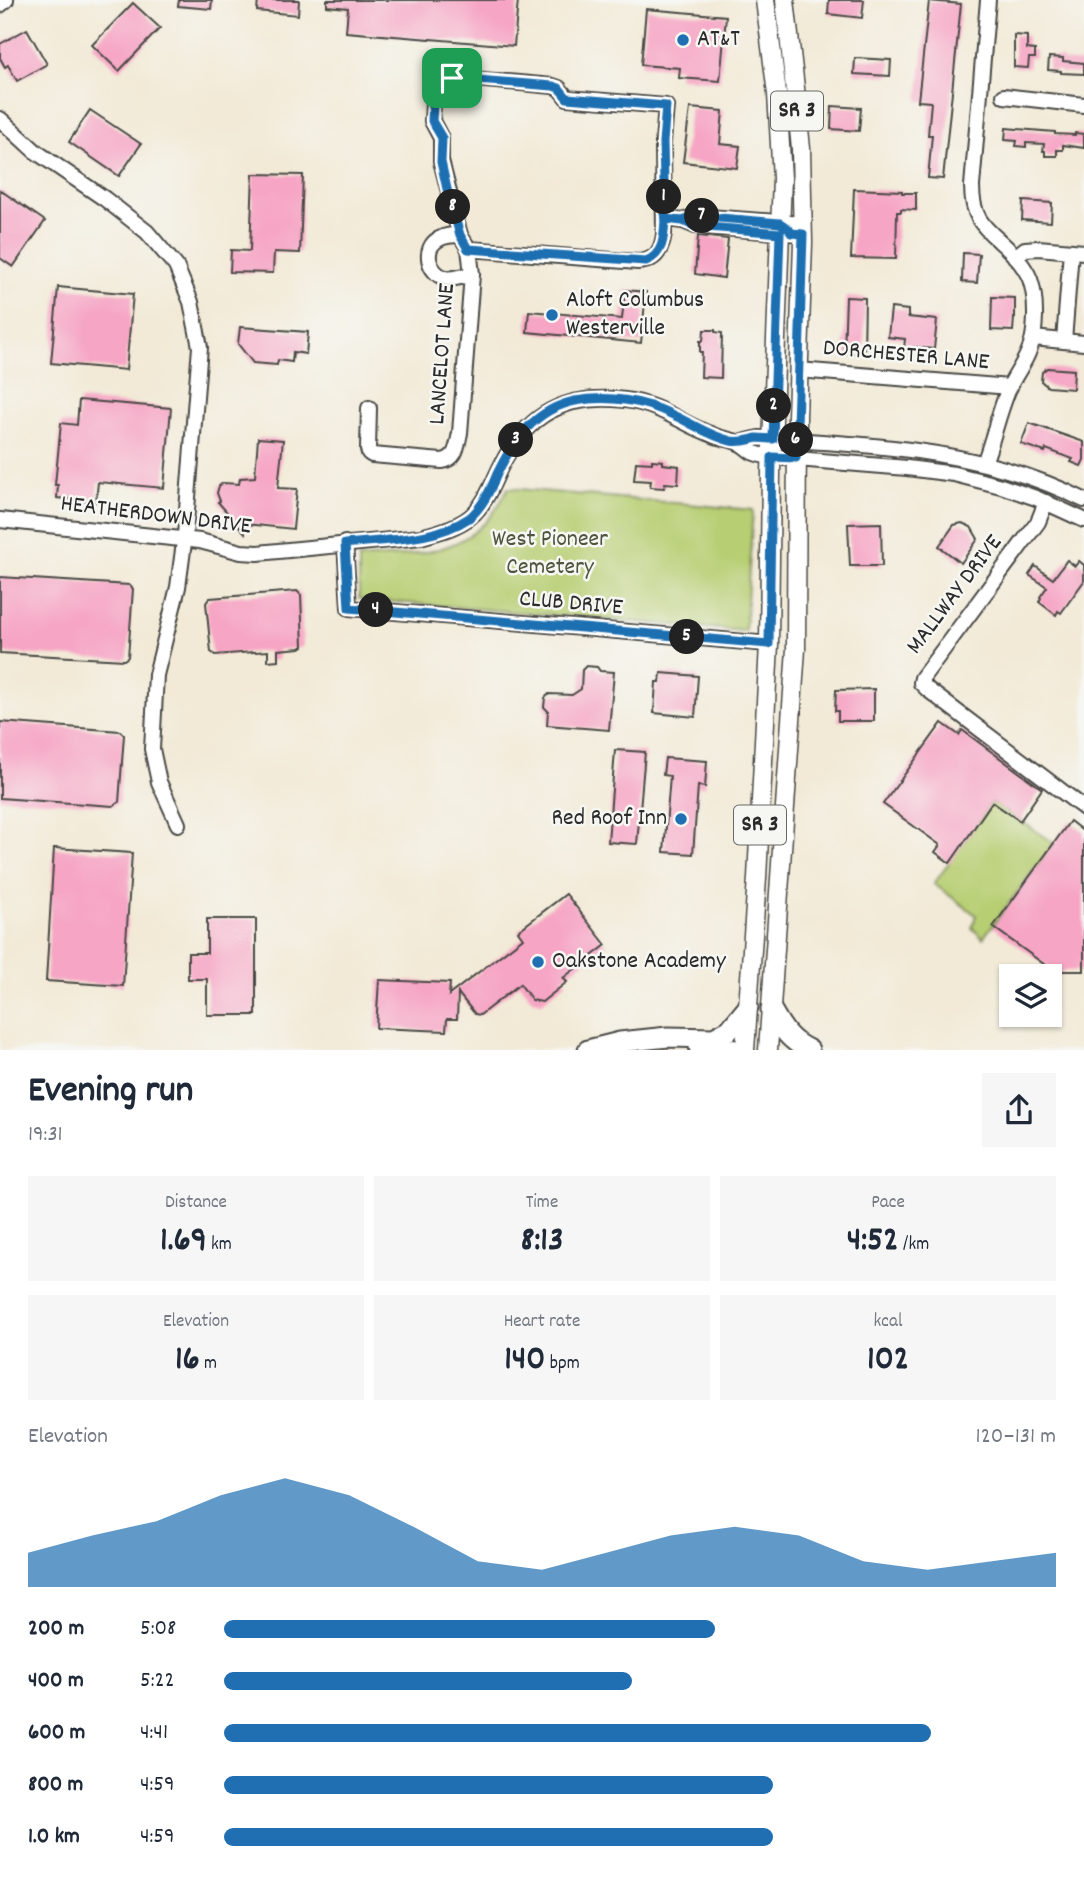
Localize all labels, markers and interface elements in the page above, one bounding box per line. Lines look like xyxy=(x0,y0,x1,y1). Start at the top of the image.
place label: AT&T xyxy=(697,23,740,57)
marker: AT&T xyxy=(675,32,691,48)
pin xyxy=(422,48,482,108)
icon: arrive xyxy=(433,59,471,97)
road number: SR 3 xyxy=(771,92,823,130)
pin: 1 xyxy=(646,180,682,214)
text: 1 xyxy=(661,183,666,210)
pin: 8 xyxy=(435,190,470,224)
text: 8 xyxy=(449,193,456,220)
pin: 7 xyxy=(684,198,720,234)
text: 7 xyxy=(698,202,705,229)
street label: LANCELOT LANE xyxy=(421,282,465,426)
place label: Aloft Columbus Westerville xyxy=(566,284,704,346)
marker: Aloft Columbus Westerville xyxy=(544,307,560,323)
street label: DORCHESTER LANE xyxy=(821,332,991,380)
pin: 2 xyxy=(756,388,792,424)
text: 2 xyxy=(769,392,778,419)
pin: 3 xyxy=(498,422,534,458)
pin: 6 xyxy=(778,422,814,458)
text: 3 xyxy=(511,426,520,453)
text: 6 xyxy=(791,426,800,453)
street label: HEATHERDOWN DRIVE xyxy=(59,487,253,545)
park label: West Pioneer Cemetery xyxy=(492,523,608,585)
street label: MALLWAY DRIVE xyxy=(899,528,1011,662)
street label: CLUB DRIVE xyxy=(518,583,624,625)
pin: 4 xyxy=(358,592,394,628)
text: 4 xyxy=(372,596,379,623)
pin: 5 xyxy=(670,620,704,654)
text: 5 xyxy=(682,623,691,650)
place label: Red Roof Inn xyxy=(551,802,667,836)
road number: SR 3 xyxy=(734,806,786,845)
marker: Red Roof Inn xyxy=(673,811,689,827)
place label: Oakstone Academy xyxy=(552,945,727,979)
marker: Oakstone Academy xyxy=(530,954,546,970)
map controls xyxy=(999,964,1062,1027)
button: layers xyxy=(999,964,1062,1027)
text: Evening run xyxy=(28,1065,193,1120)
button: share xyxy=(982,1073,1056,1147)
text: 19:31 xyxy=(28,1119,63,1152)
text: Distance xyxy=(165,1190,227,1217)
text: Time xyxy=(526,1190,558,1217)
text: Pace xyxy=(871,1190,905,1217)
text: 1.69 xyxy=(160,1217,207,1267)
text: 8:13 xyxy=(520,1217,564,1267)
text: 4:52 xyxy=(847,1217,899,1267)
text: km xyxy=(207,1232,232,1259)
text: /km xyxy=(899,1232,929,1259)
text: Elevation xyxy=(163,1309,229,1336)
text: Heart rate xyxy=(504,1309,580,1336)
text: kcal xyxy=(874,1309,902,1336)
text: 16 xyxy=(175,1336,200,1386)
text: 140 xyxy=(504,1336,545,1386)
text: 102 xyxy=(867,1336,909,1386)
text: m xyxy=(200,1351,217,1378)
text: bpm xyxy=(545,1351,580,1378)
text: Elevation xyxy=(28,1421,108,1454)
text: 120–131 m xyxy=(976,1421,1056,1454)
text: 200 m xyxy=(28,1613,84,1646)
text: 5:08 xyxy=(140,1613,176,1646)
text: 400 m xyxy=(28,1665,84,1698)
text: 5:22 xyxy=(140,1665,175,1698)
text: 600 m xyxy=(28,1717,85,1750)
text: 4:41 xyxy=(140,1717,168,1750)
text: 800 m xyxy=(28,1769,83,1802)
text: 4:59 xyxy=(140,1769,175,1802)
text: 1.0 km xyxy=(28,1821,80,1854)
text: 4:59 xyxy=(140,1821,175,1854)

